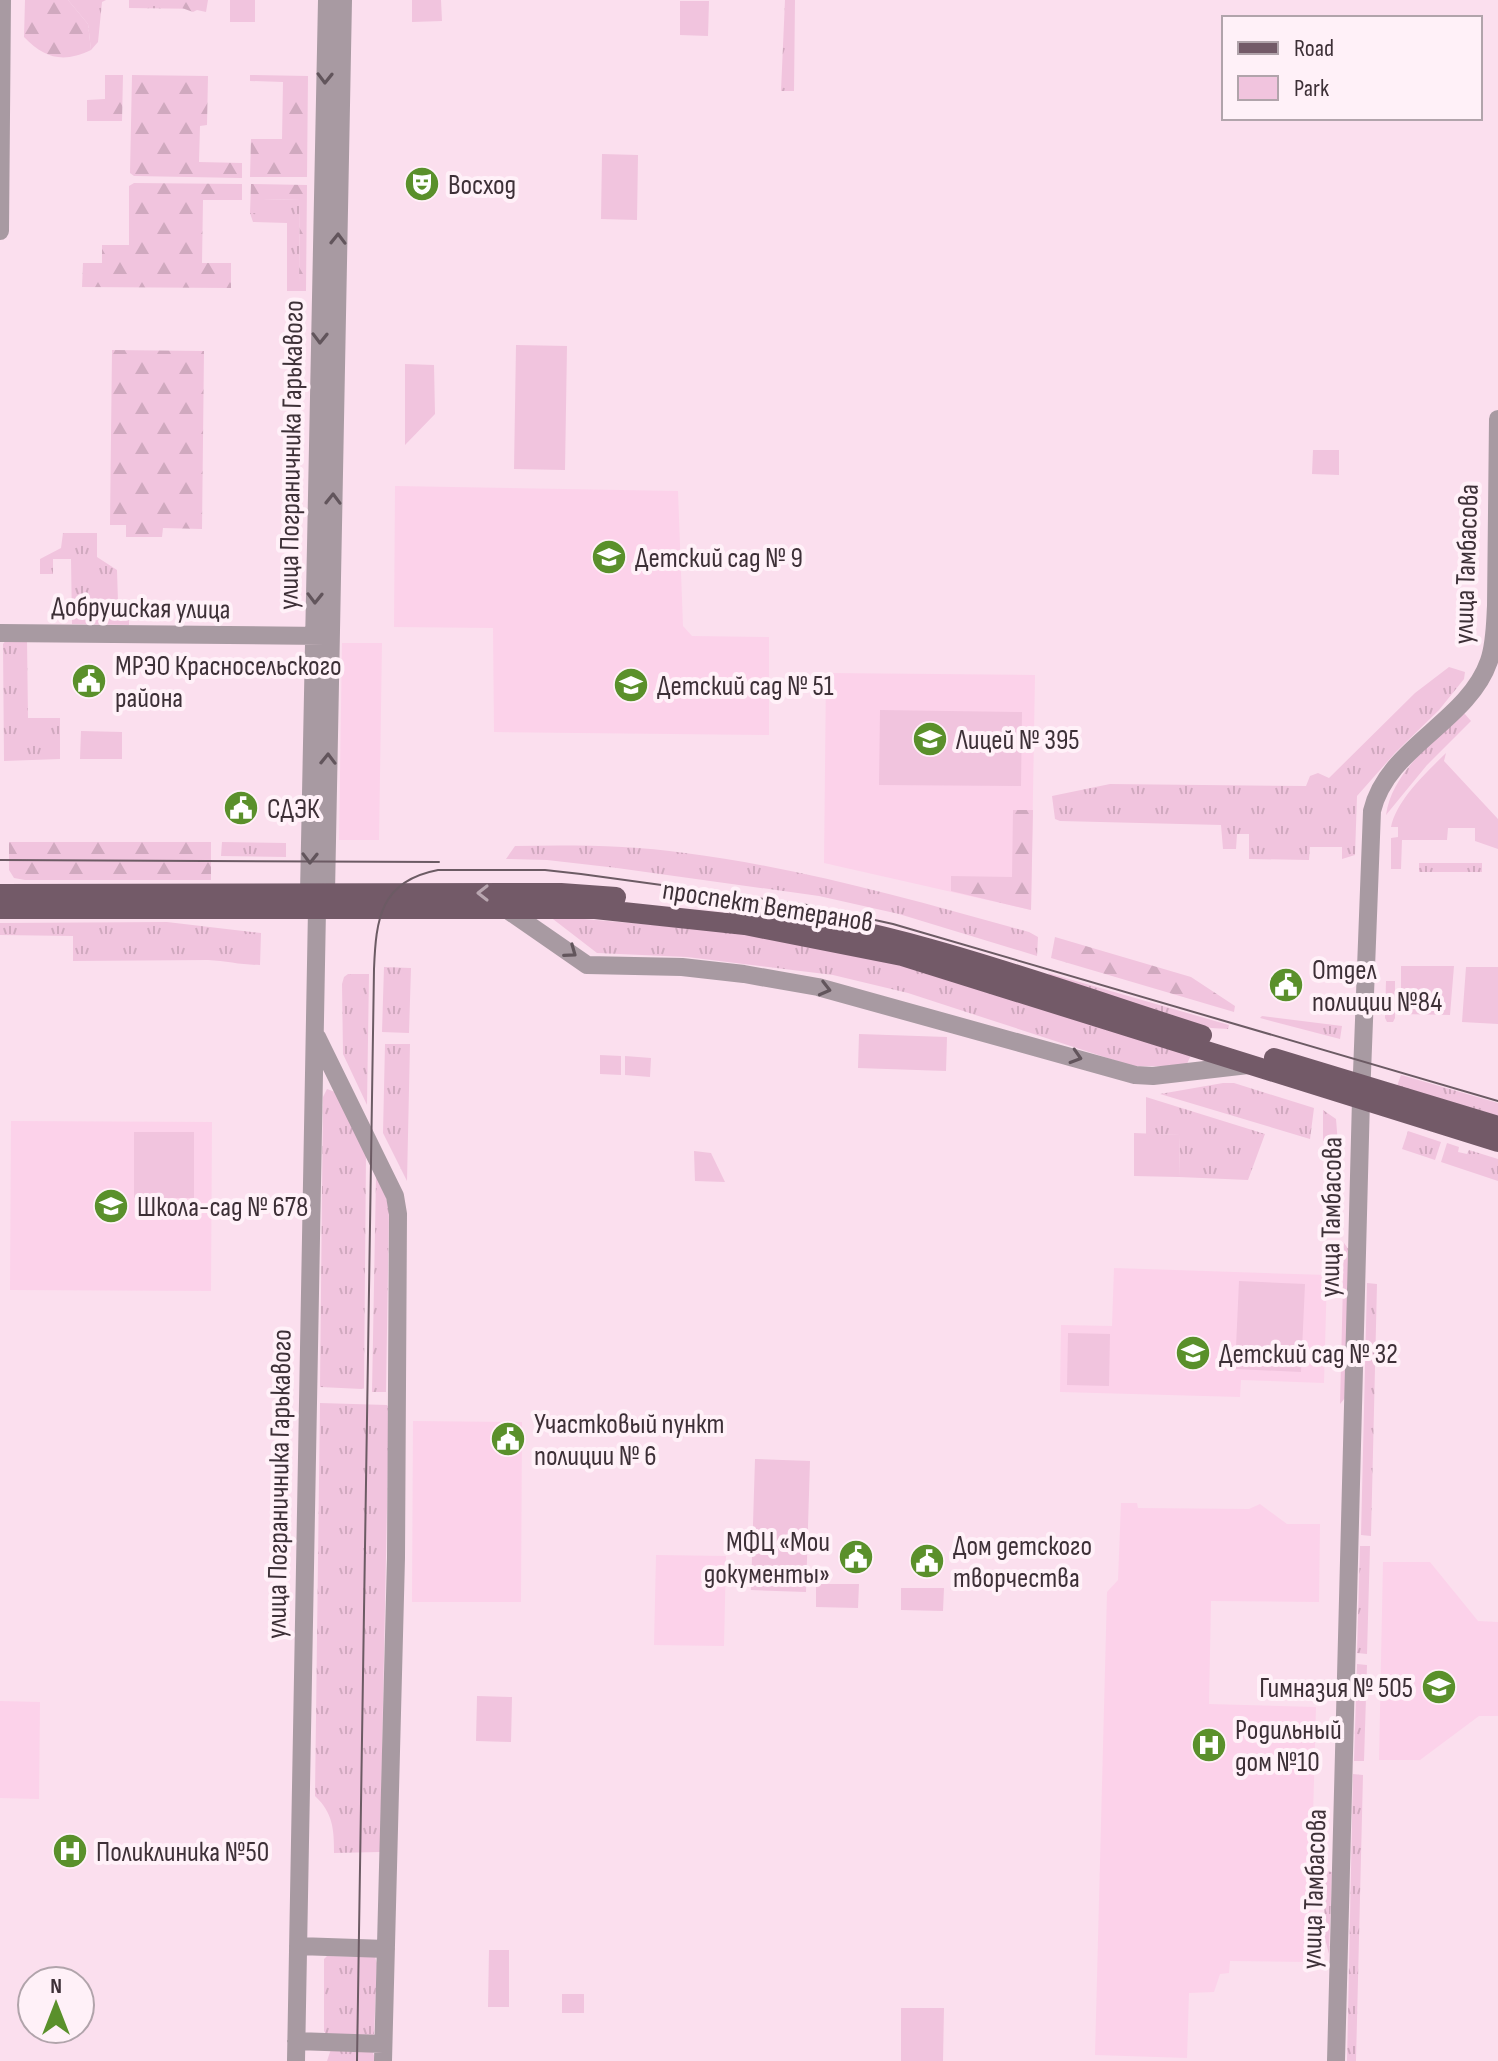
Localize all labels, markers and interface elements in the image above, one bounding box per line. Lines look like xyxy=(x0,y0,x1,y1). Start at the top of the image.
legend xyxy=(1222,16,1482,120)
text: Road xyxy=(1294,34,1334,63)
one-way arrow xyxy=(316,72,334,85)
text: Park xyxy=(1294,74,1329,103)
theatre icon: Восход xyxy=(403,165,441,203)
place label: Восход xyxy=(448,169,516,202)
one-way arrow xyxy=(329,232,347,245)
street label: улица Пограничника Гарькавого xyxy=(272,300,311,610)
one-way arrow xyxy=(311,332,329,345)
street label: улица Тамбасова xyxy=(1447,483,1486,645)
one-way arrow xyxy=(324,492,342,505)
school or university icon: Детский сад № 9 xyxy=(590,538,628,576)
place label: Детский сад № 9 xyxy=(635,542,803,575)
street label: Добрушская улица xyxy=(51,590,231,627)
one-way arrow xyxy=(306,592,323,605)
place label: МРЭО Красносельского района xyxy=(115,650,342,715)
public building icon: МРЭО Красносельского района xyxy=(70,662,108,700)
school or university icon: Детский сад № 51 xyxy=(612,666,650,704)
place label: Детский сад № 51 xyxy=(657,670,834,703)
school or university icon: Лицей № 395 xyxy=(911,720,949,758)
place label: Лицей № 395 xyxy=(955,724,1080,757)
one-way arrow xyxy=(319,752,337,765)
public building icon: СДЭК xyxy=(222,789,260,827)
place label: СДЭК xyxy=(267,793,320,826)
one-way arrow xyxy=(301,852,318,865)
street label: проспект Ветеранов xyxy=(660,874,875,939)
one-way arrow xyxy=(476,884,489,902)
one-way arrow xyxy=(562,943,576,957)
place label: Отдел полиции №84 xyxy=(1312,954,1443,1019)
public building icon: Отдел полиции №84 xyxy=(1267,966,1305,1004)
one-way arrow xyxy=(818,980,831,997)
one-way arrow xyxy=(1068,1048,1082,1064)
street label: улица Тамбасова xyxy=(1314,1137,1349,1298)
school or university icon: Школа-сад № 678 xyxy=(92,1187,130,1225)
place label: Школа-сад № 678 xyxy=(137,1191,308,1224)
street label: улица Пограничника Гарькавого xyxy=(260,1329,299,1639)
school or university icon: Детский сад № 32 xyxy=(1174,1334,1212,1372)
place label: Детский сад № 32 xyxy=(1219,1338,1398,1371)
place label: Участковый пункт полиции № 6 xyxy=(534,1408,725,1473)
public building icon: Участковый пункт полиции № 6 xyxy=(489,1420,527,1458)
place label: МФЦ «Мои документы» xyxy=(704,1526,830,1591)
place label: Дом детского творчества xyxy=(953,1530,1092,1595)
public building icon: МФЦ «Мои документы» xyxy=(837,1538,875,1576)
public building icon: Дом детского творчества xyxy=(908,1542,946,1580)
school or university icon: Гимназия № 505 xyxy=(1420,1668,1458,1706)
place label: Гимназия № 505 xyxy=(1259,1672,1413,1705)
place label: Родильный дом №10 xyxy=(1235,1714,1342,1779)
hospital icon: Родильный дом №10 xyxy=(1190,1726,1228,1764)
street label: улица Тамбасова xyxy=(1295,1808,1334,1970)
hospital icon: Поликлиника №50 xyxy=(51,1832,89,1870)
place label: Поликлиника №50 xyxy=(96,1836,269,1869)
north arrow xyxy=(16,1965,96,2045)
text: N xyxy=(50,1973,62,2000)

